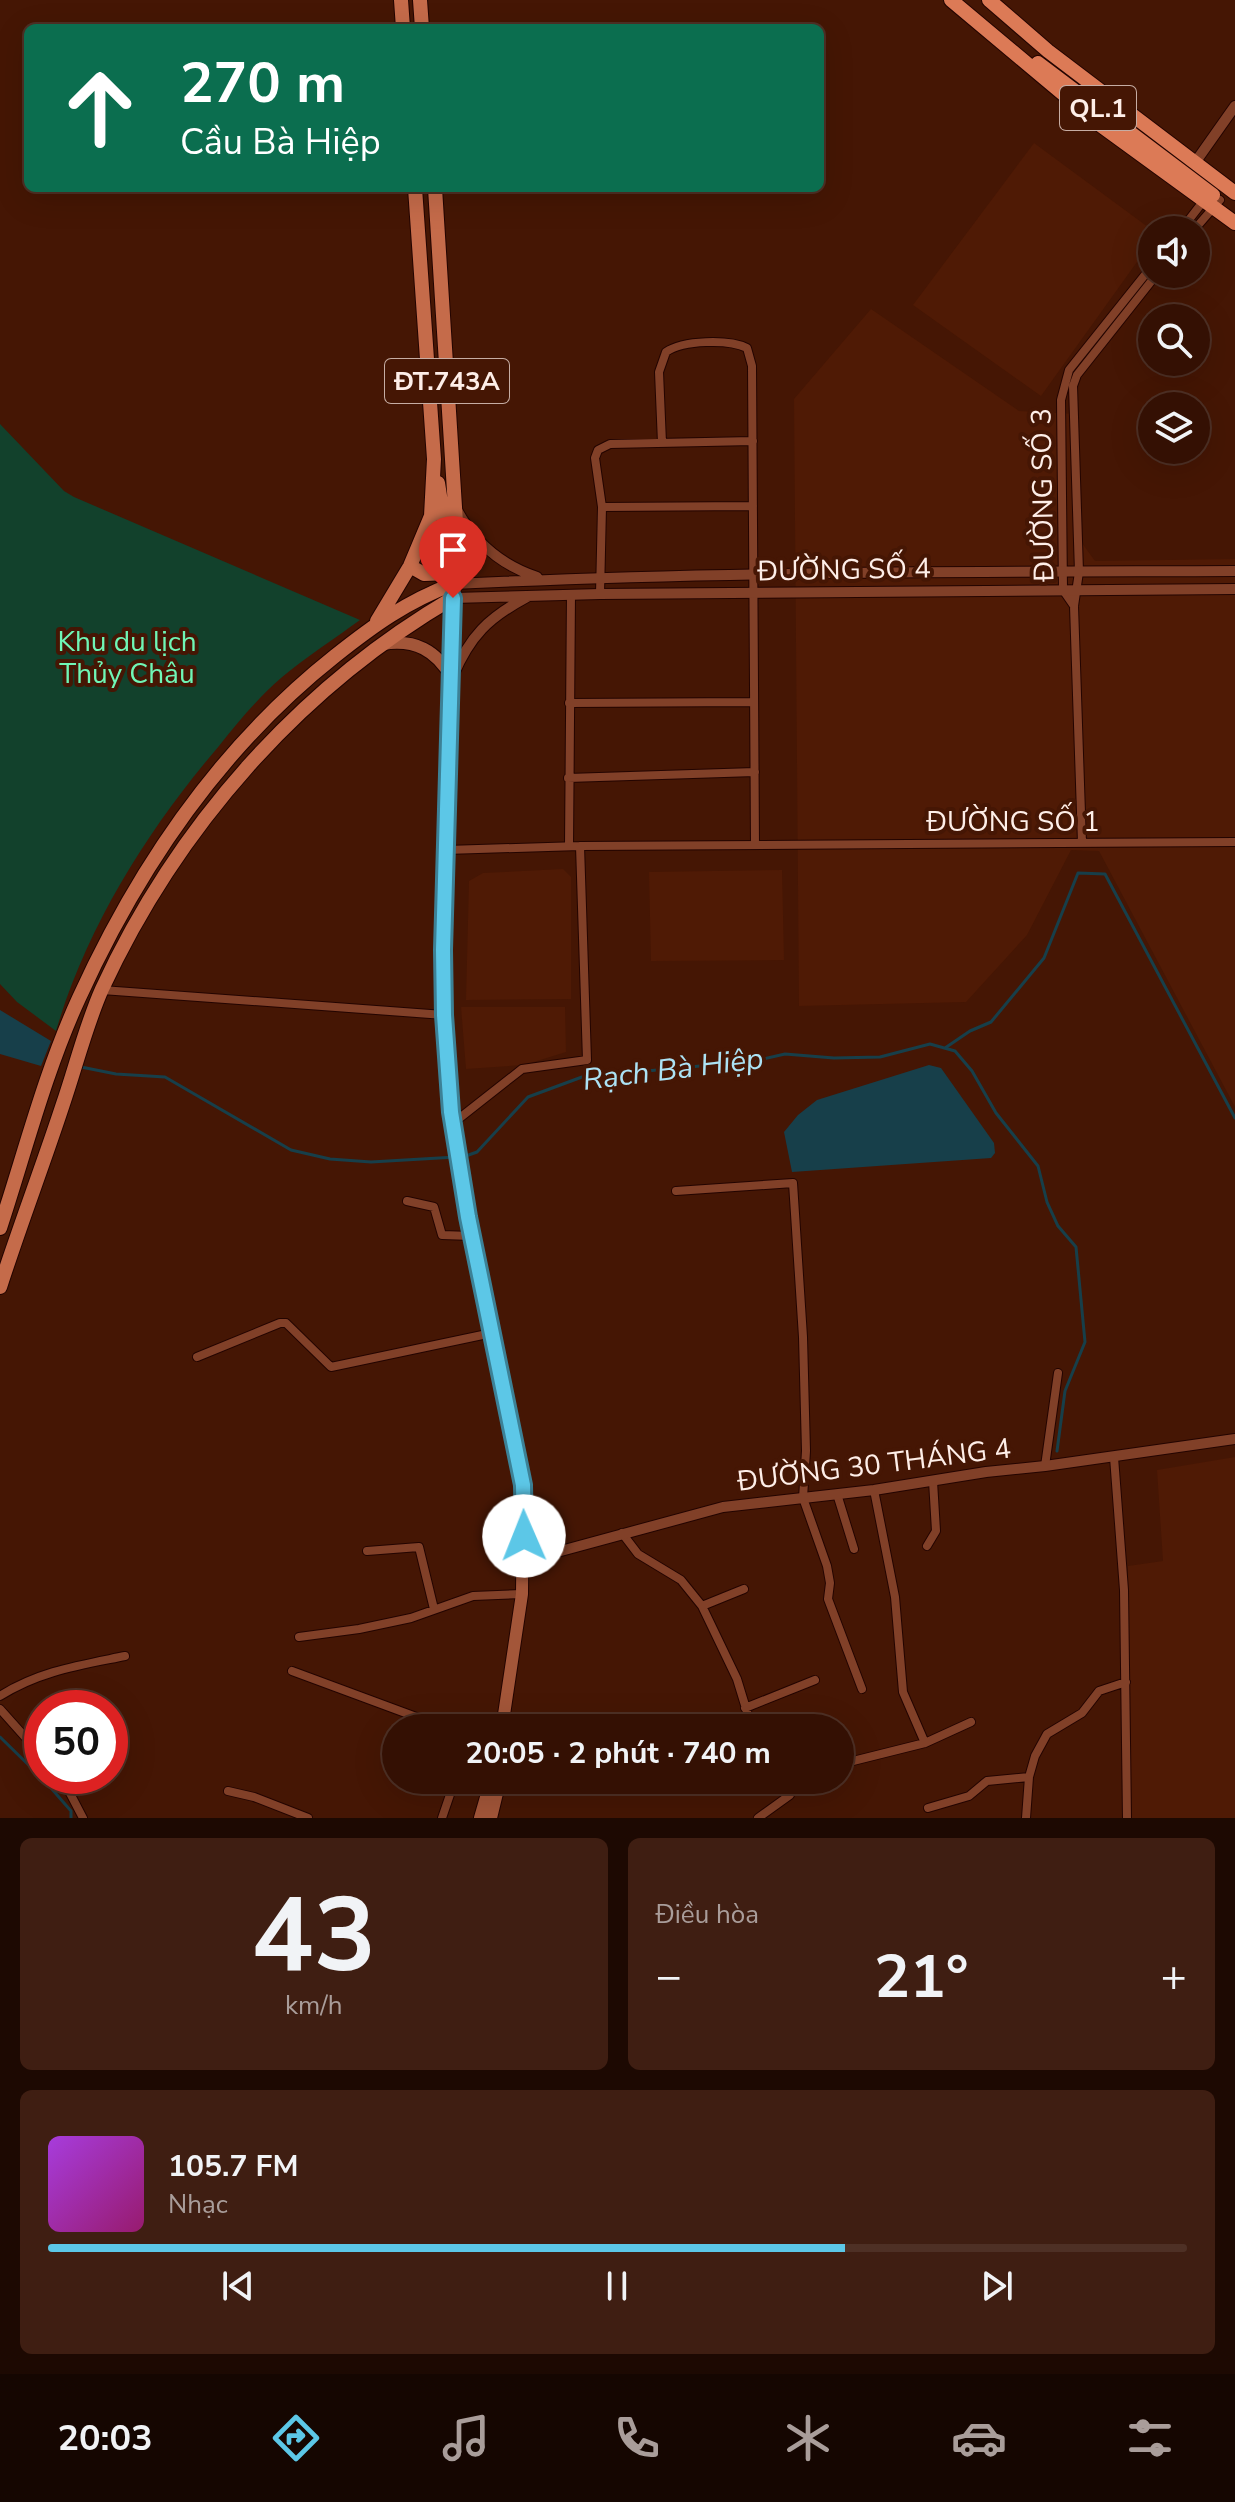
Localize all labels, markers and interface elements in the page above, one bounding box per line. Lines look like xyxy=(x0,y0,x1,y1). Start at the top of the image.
text: 270 m xyxy=(180,45,345,122)
icon: ahead xyxy=(48,56,152,160)
road number: QL.1 xyxy=(1060,86,1136,130)
text: Cầu Bà Hiệp xyxy=(180,118,381,167)
map controls xyxy=(1138,216,1210,464)
button: sound xyxy=(1138,216,1210,288)
button: search xyxy=(1138,304,1210,376)
road number: ĐT.743A xyxy=(385,359,509,403)
button: layers xyxy=(1138,392,1210,464)
street label: ĐƯỜNG SỐ 3 xyxy=(1021,408,1064,583)
pin xyxy=(419,516,487,598)
icon: arrive xyxy=(431,528,475,572)
street label: ĐƯỜNG SỐ 4 xyxy=(756,548,931,591)
park label: Khu du lịch Thủy Châu xyxy=(57,623,197,693)
street label: ĐƯỜNG SỐ 1 xyxy=(925,802,1100,841)
water label: Rạch Bà Hiệp xyxy=(580,1038,766,1101)
street label: ĐƯỜNG 30 THÁNG 4 xyxy=(734,1429,1013,1501)
position arrow xyxy=(482,1494,566,1578)
speed limit sign: 50 xyxy=(24,1690,128,1794)
text: 20:05 · 2 phút · 740 m xyxy=(465,1733,771,1774)
text: 43 xyxy=(251,1865,376,2007)
text: Điều hòa xyxy=(656,1897,759,1932)
text: 21° xyxy=(874,1936,969,2018)
text: − xyxy=(656,1947,682,2007)
text: + xyxy=(1161,1947,1187,2007)
text: km/h xyxy=(285,1988,342,2023)
text: 105.7 FM xyxy=(168,2146,298,2187)
text: Nhạc xyxy=(168,2187,228,2222)
icon: previous xyxy=(216,2264,260,2308)
icon: pause xyxy=(595,2264,639,2308)
icon: next xyxy=(975,2264,1019,2308)
icon: directions xyxy=(268,2410,324,2466)
icon: music xyxy=(438,2410,494,2466)
icon: phone xyxy=(609,2410,665,2466)
icon: climate xyxy=(780,2410,836,2466)
icon: car xyxy=(951,2410,1007,2466)
icon: filters xyxy=(1122,2410,1178,2466)
text: 20:03 xyxy=(57,2414,153,2463)

